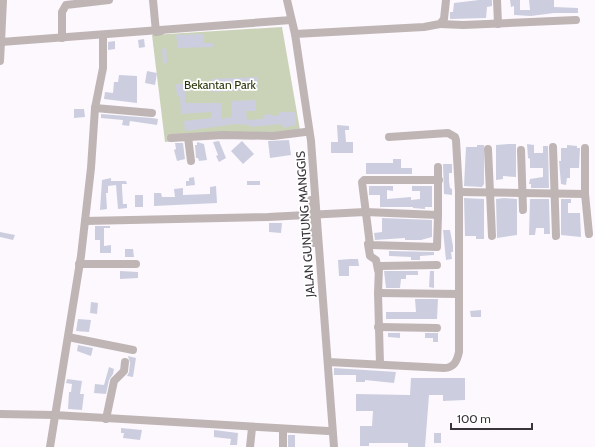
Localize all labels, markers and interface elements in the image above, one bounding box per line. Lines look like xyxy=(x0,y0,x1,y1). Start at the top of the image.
park label: Bekantan Park xyxy=(184,77,257,92)
street label: JALAN GUNTUNG MANGGIS xyxy=(292,151,318,298)
scale bar xyxy=(451,405,532,431)
text: 100 m xyxy=(457,411,491,426)

